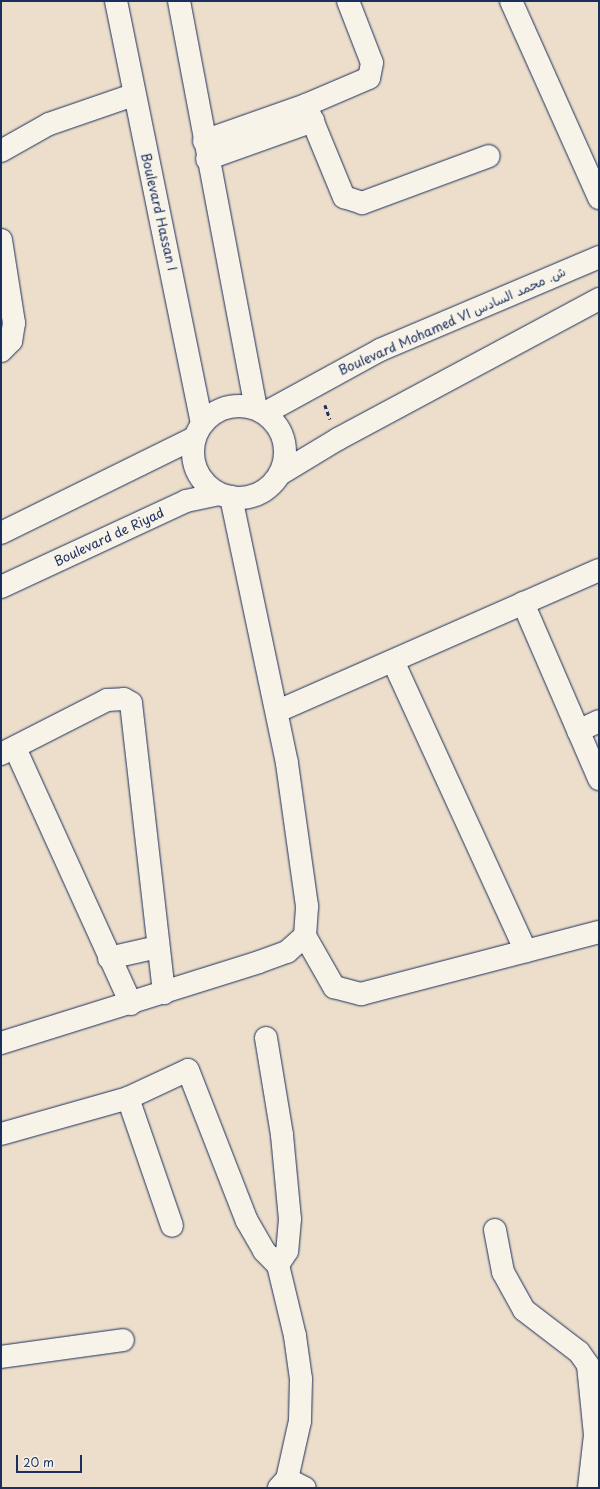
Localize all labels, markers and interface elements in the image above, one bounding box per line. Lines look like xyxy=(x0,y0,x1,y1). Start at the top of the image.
street label: Boulevard Hassan I xyxy=(138,151,180,273)
street label: Boulevard Mohamed VI ش. محمد السادس xyxy=(335,263,569,379)
street label: Boulevard de Riyad xyxy=(51,505,167,569)
scale bar xyxy=(18,1447,84,1473)
text: 20 m xyxy=(23,1453,54,1471)

